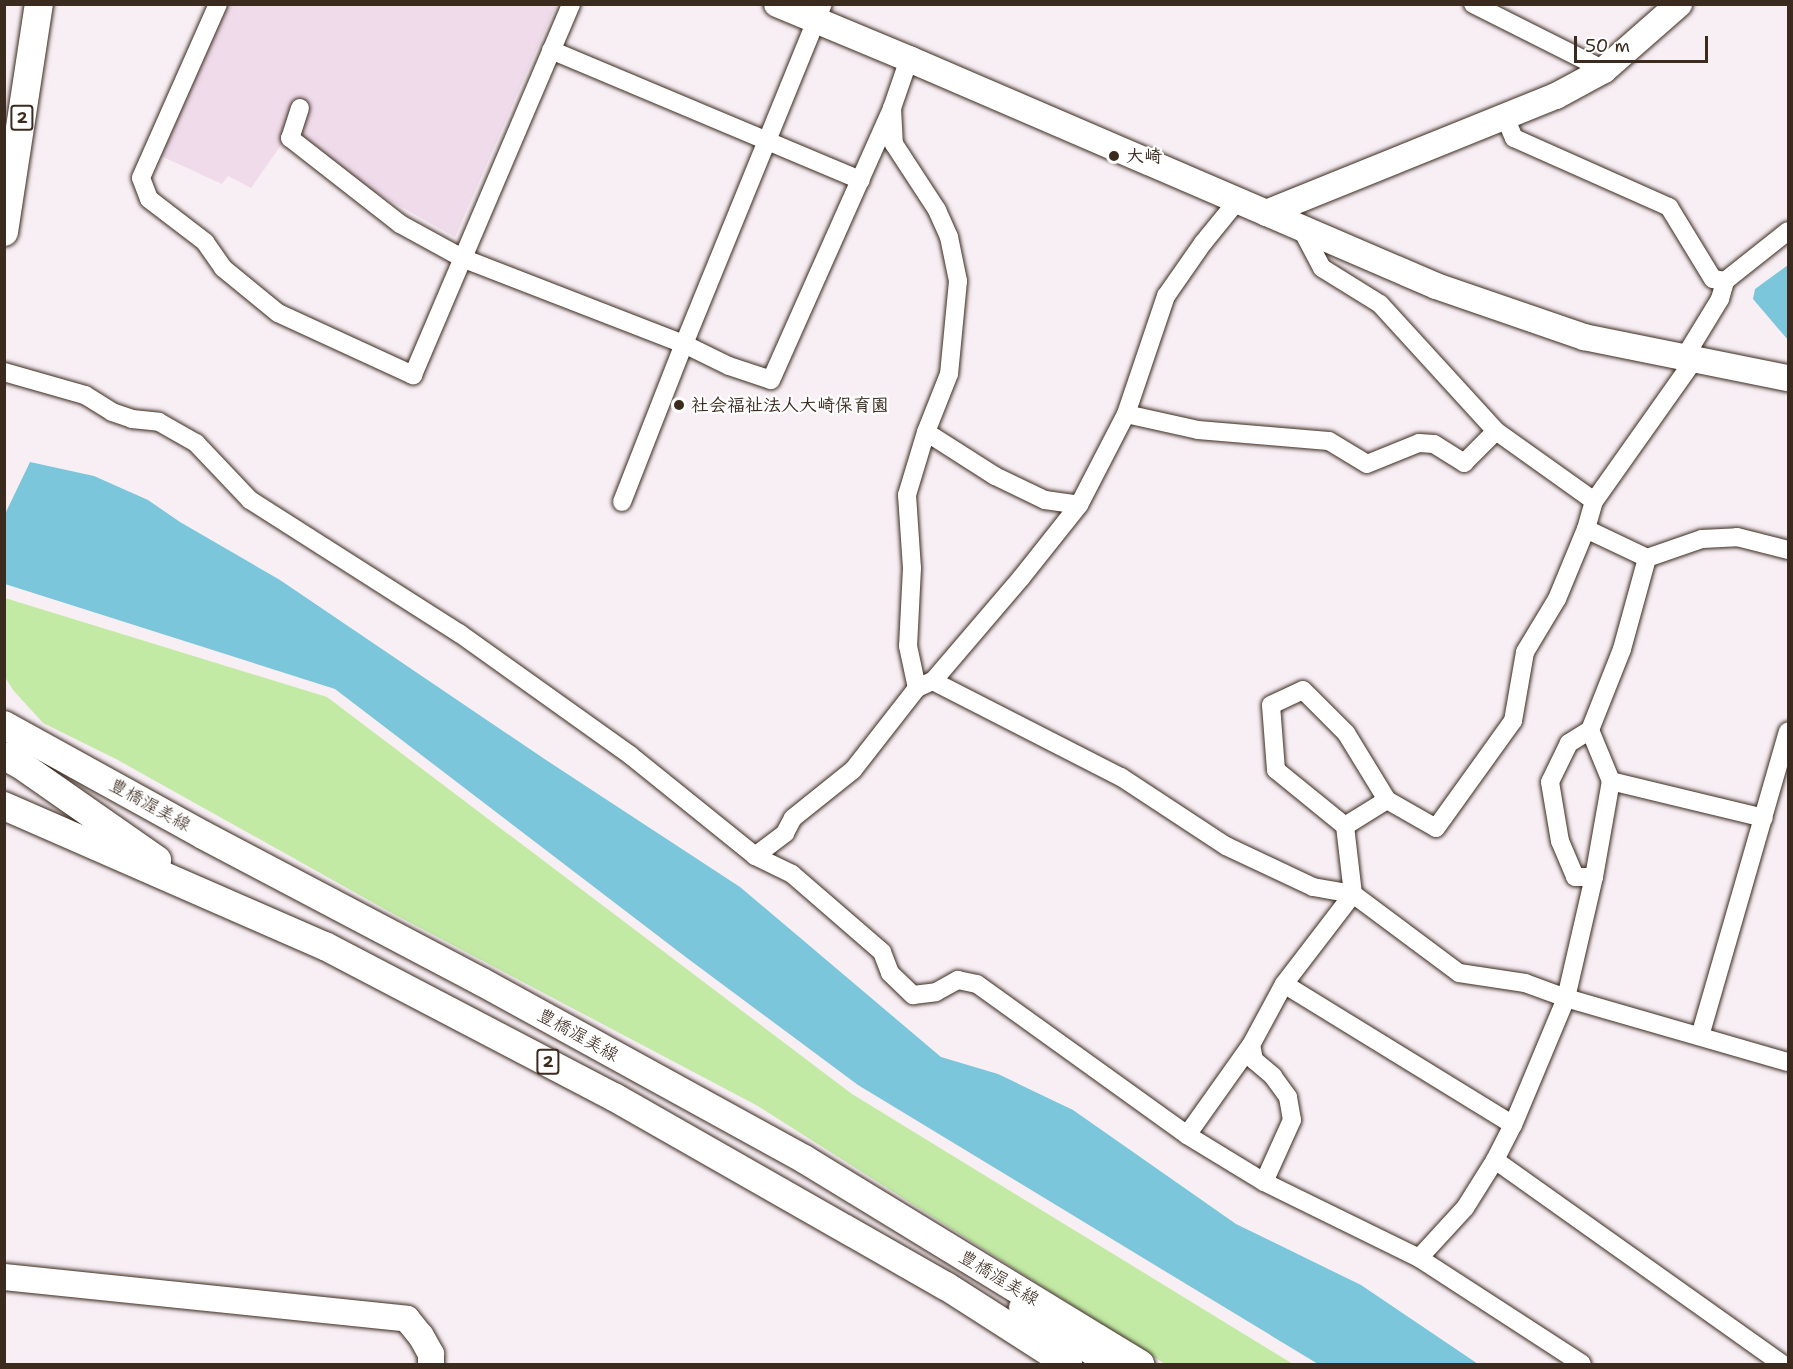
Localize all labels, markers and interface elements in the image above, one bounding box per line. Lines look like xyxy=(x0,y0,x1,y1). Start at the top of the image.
scale bar xyxy=(1577,24,1710,62)
text: 50 m xyxy=(1585,34,1630,58)
road number: 2 xyxy=(10,105,34,131)
place label: 大崎 xyxy=(1126,145,1162,167)
marker: 大崎 xyxy=(1107,149,1121,163)
place label: 社会福祉法人大崎保育園 xyxy=(691,394,889,416)
marker: 社会福祉法人大崎保育園 xyxy=(672,398,686,412)
street label: 豊橋渥美線 xyxy=(105,774,195,836)
street label: 豊橋渥美線 xyxy=(533,1004,623,1066)
road number: 2 xyxy=(536,1049,560,1075)
street label: 豊橋渥美線 xyxy=(955,1246,1043,1310)

